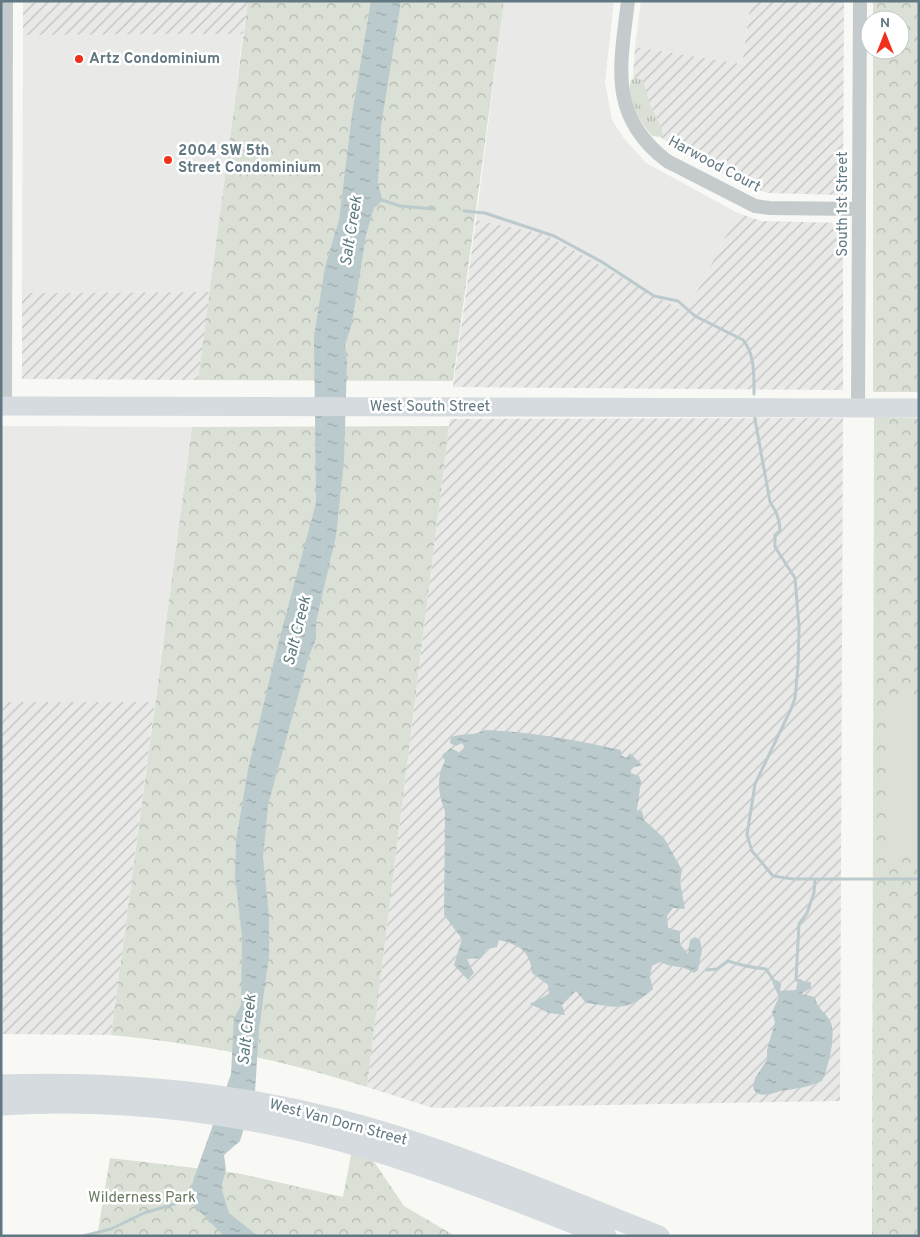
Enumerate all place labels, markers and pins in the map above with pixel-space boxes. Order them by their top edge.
place label: Artz Condominium [89,50,220,69]
marker: Artz Condominium [73,53,85,65]
place label: 2004 SW 5th Street Condominium [178,142,321,178]
marker: 2004 SW 5th Street Condominium [162,154,174,166]

